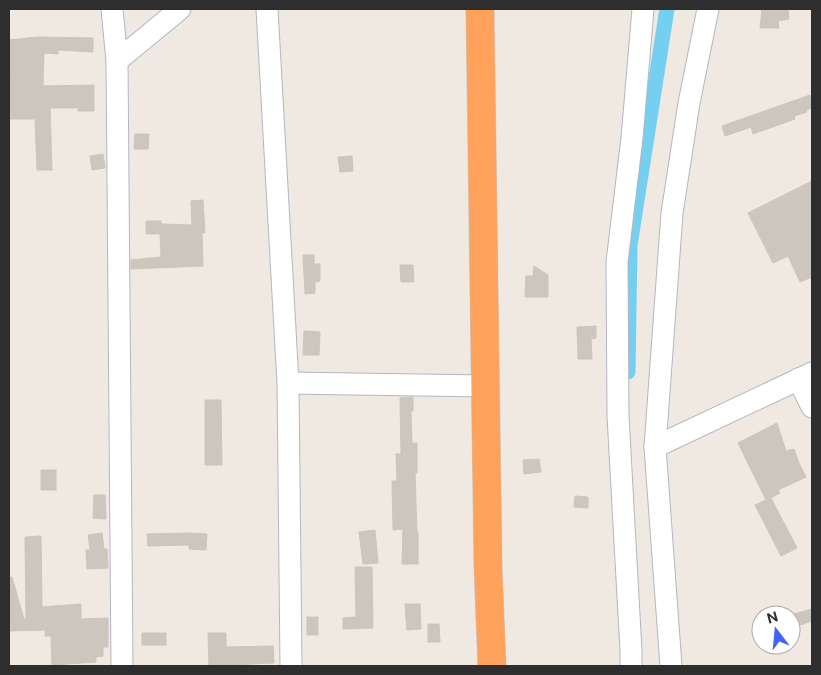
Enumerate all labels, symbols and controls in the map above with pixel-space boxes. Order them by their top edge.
north arrow [751,605,801,655]
text: N [765,608,780,627]

